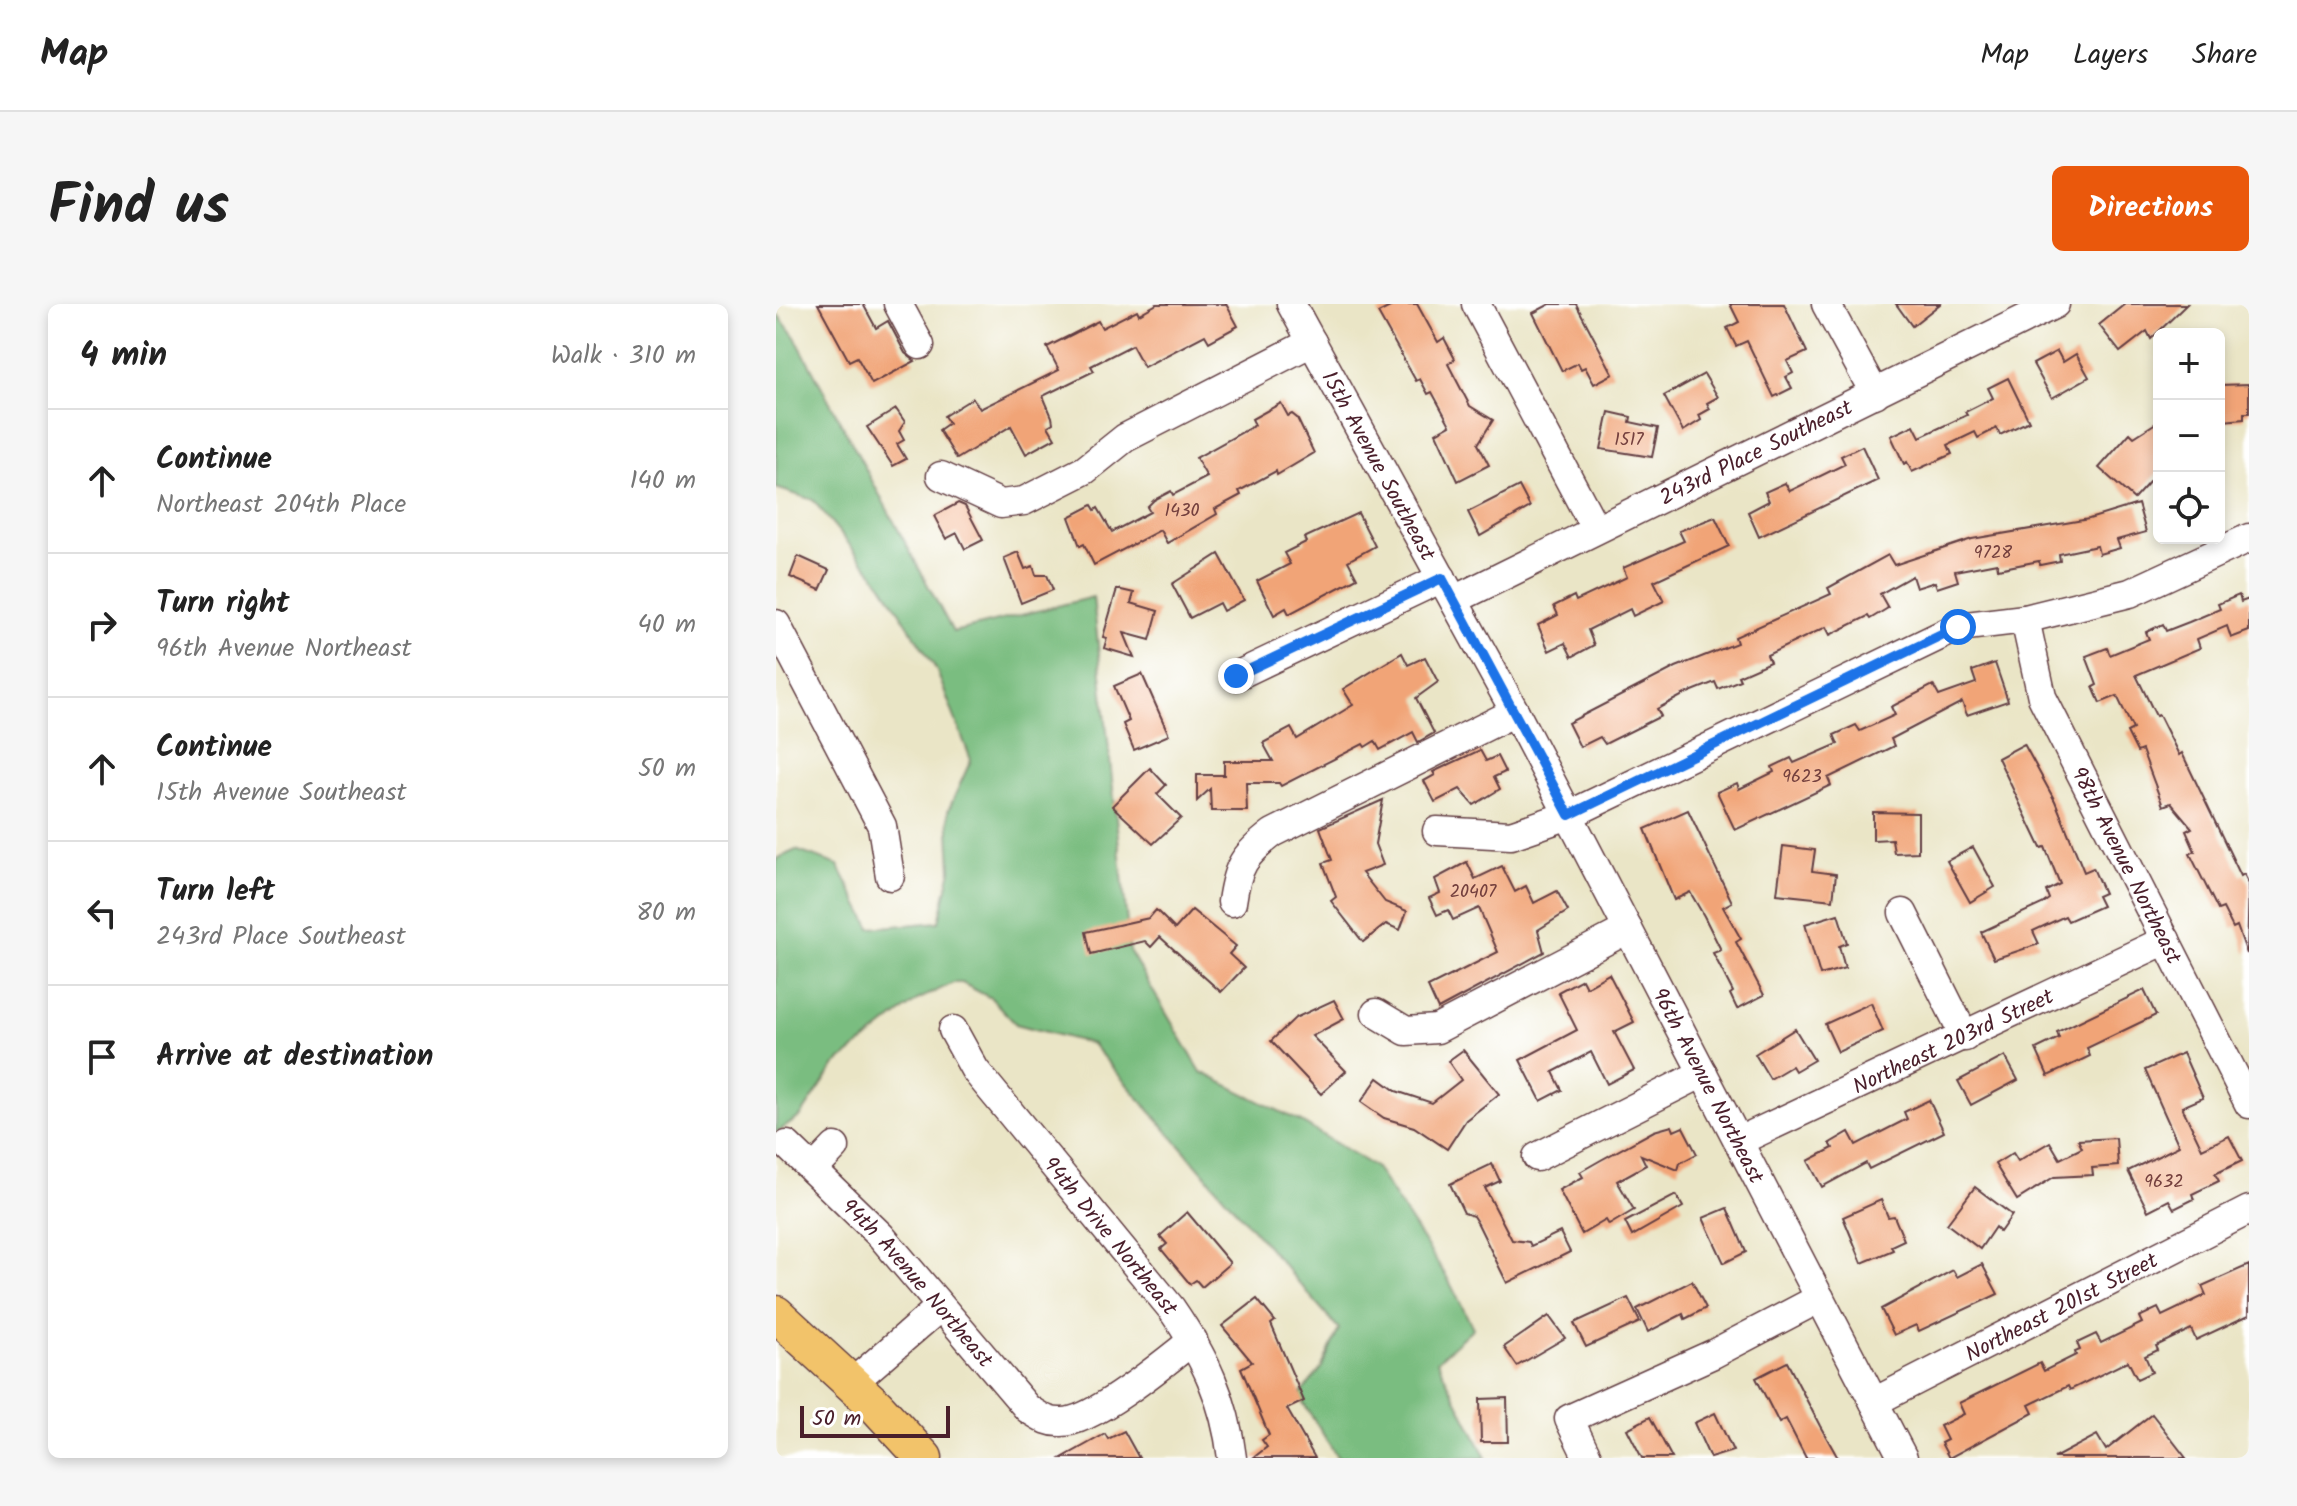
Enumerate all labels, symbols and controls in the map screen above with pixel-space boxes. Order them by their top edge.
text: Map [40,25,109,85]
text: Map [1980,33,2029,78]
text: Layers [2073,33,2148,78]
text: Share [2192,33,2257,78]
text: Find us [48,163,229,253]
button: Directions [2052,166,2249,251]
map controls [2153,328,2225,544]
button: + [2153,328,2225,400]
text: 4 min [80,329,167,383]
text: Walk · 310 m [551,335,696,377]
street label: 15th Avenue Southeast [1311,365,1444,568]
street label: 243rd Place Southeast [1654,391,1860,516]
button: − [2153,400,2225,472]
house number: 1517 [1614,426,1644,455]
text: Continue [156,436,272,484]
icon: ahead [80,459,124,503]
text: 140 m [629,460,696,502]
button: locate [2153,472,2225,544]
text: Northeast 204th Place [156,484,406,526]
house number: 1430 [1165,497,1199,526]
house number: 9728 [1974,539,2012,568]
text: Turn right [156,580,289,628]
icon: right [80,603,124,647]
text: 40 m [638,604,696,646]
route start [1940,609,1976,645]
text: 96th Avenue Northeast [156,628,412,670]
route end [1218,658,1254,694]
text: Continue [156,724,272,772]
icon: ahead [80,747,124,791]
text: 50 m [638,748,696,790]
street label: 98th Avenue Northeast [2060,761,2190,971]
house number: 9623 [1782,763,1822,792]
text: 15th Avenue Southeast [156,772,407,814]
text: Turn left [156,868,275,916]
house number: 20407 [1450,878,1497,907]
icon: left [80,891,124,935]
text: 80 m [636,892,696,934]
text: 243rd Place Southeast [156,916,406,958]
street label: Northeast 203rd Street [1847,980,2060,1105]
street label: 96th Avenue Northeast [1641,982,1773,1191]
text: Arrive at destination [156,1033,433,1081]
icon: arrive [80,1035,124,1079]
street label: 94th Drive Northeast [1033,1150,1186,1324]
house number: 9632 [2144,1168,2184,1197]
street label: 94th Avenue Northeast [832,1191,1001,1377]
street label: Northeast 201st Street [1959,1244,2165,1373]
scale bar [800,1402,950,1438]
text: 50 m [812,1402,861,1437]

